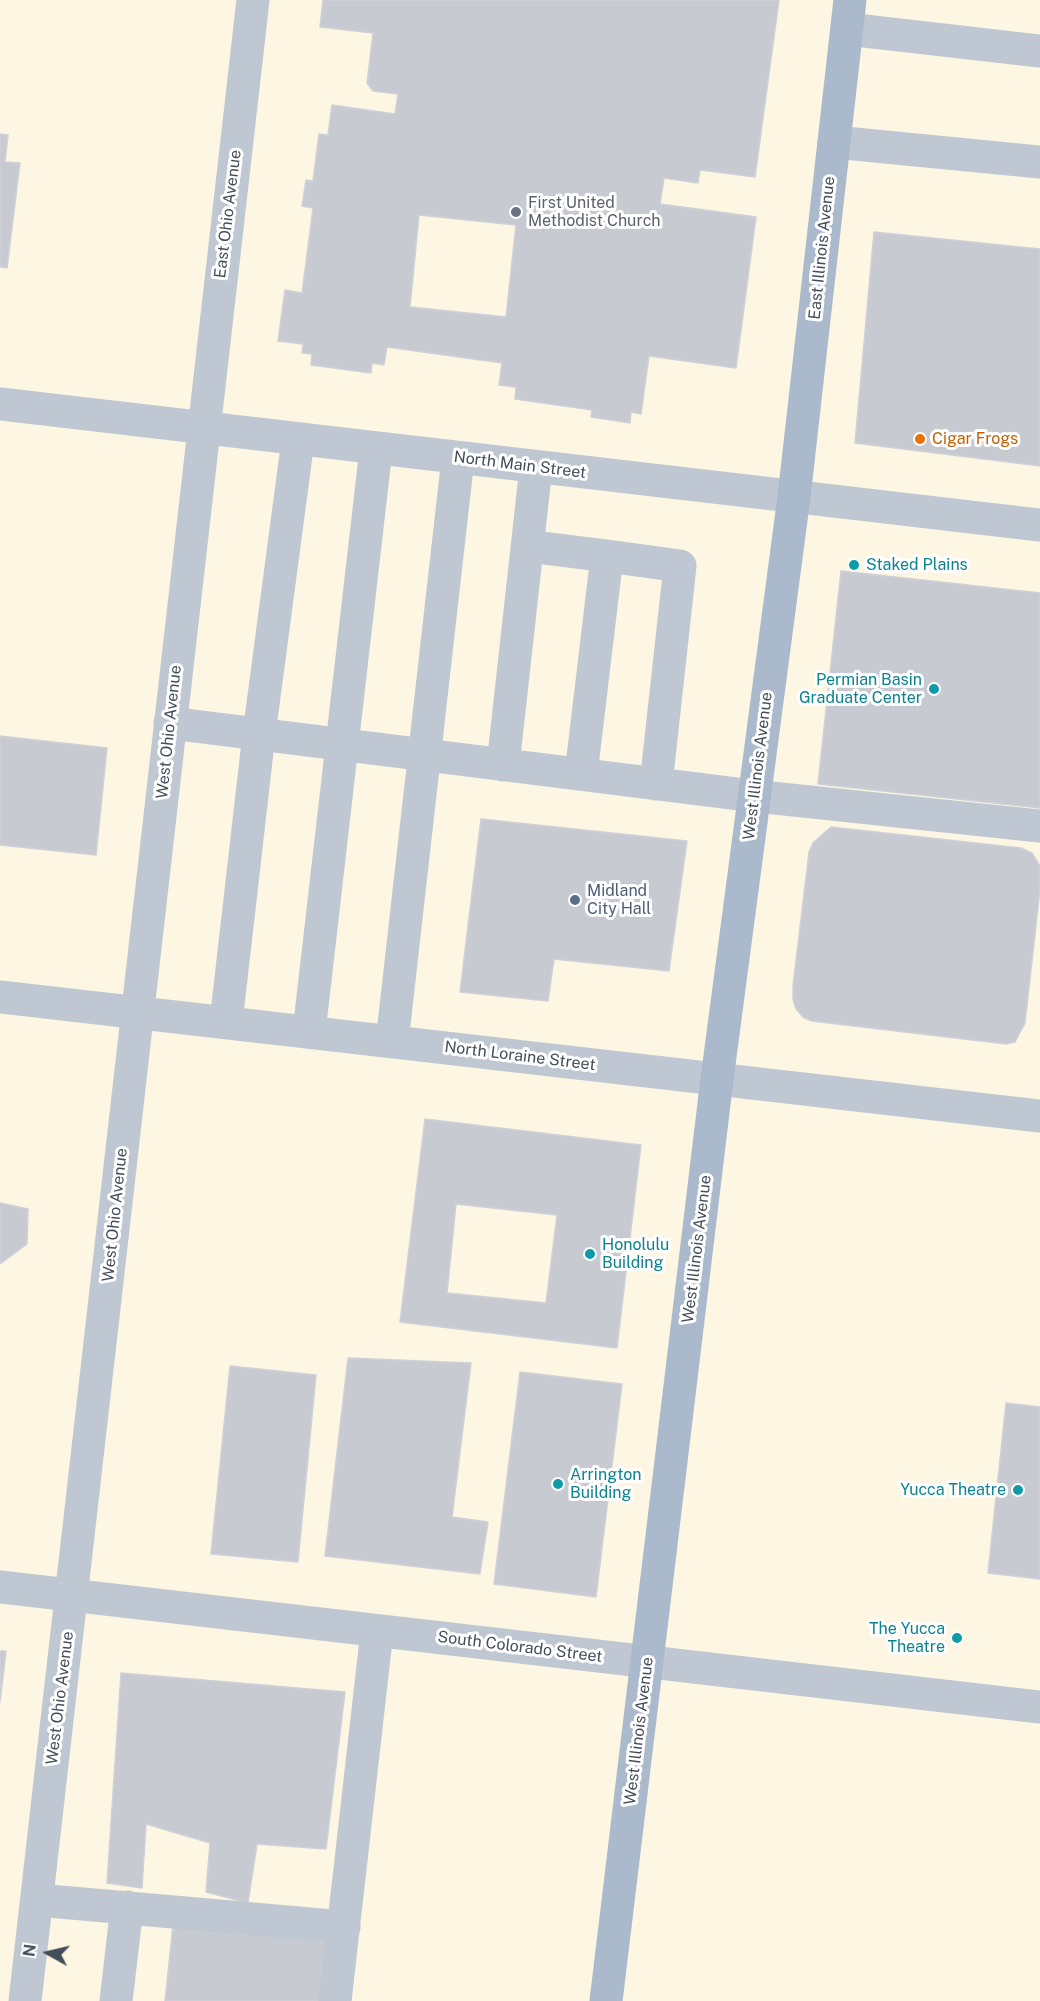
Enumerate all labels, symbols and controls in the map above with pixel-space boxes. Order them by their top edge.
street label: East Ohio Avenue [211,149,245,279]
street label: East Illinois Avenue [805,176,839,320]
place label: First United Methodist Church [528,193,660,231]
marker: First United Methodist Church [509,205,523,219]
place label: Cigar Frogs [932,429,1018,449]
marker: Cigar Frogs [913,432,927,446]
street label: North Main Street [453,447,587,483]
place label: Staked Plains [866,555,968,575]
marker: Staked Plains [847,558,861,572]
street label: West Ohio Avenue [152,664,186,800]
place label: Permian Basin Graduate Center [799,670,922,708]
marker: Permian Basin Graduate Center [927,682,941,696]
street label: West Illinois Avenue [739,691,777,841]
place label: Midland City Hall [587,881,651,919]
marker: Midland City Hall [568,893,582,907]
street label: North Loraine Street [443,1037,597,1075]
street label: West Ohio Avenue [98,1147,132,1283]
street label: West Illinois Avenue [678,1174,716,1324]
place label: Honolulu Building [602,1235,669,1273]
marker: Honolulu Building [583,1247,597,1261]
place label: Arrington Building [570,1465,641,1503]
marker: Arrington Building [551,1477,565,1491]
place label: Yucca Theatre [900,1480,1006,1500]
marker: Yucca Theatre [1011,1483,1025,1497]
place label: The Yucca Theatre [869,1619,945,1657]
street label: South Colorado Street [436,1627,604,1667]
street label: West Ohio Avenue [42,1630,78,1766]
marker: The Yucca Theatre [950,1631,964,1645]
street label: West Illinois Avenue [620,1656,658,1806]
north arrow [18,1923,78,1983]
text: N [19,1943,40,1958]

